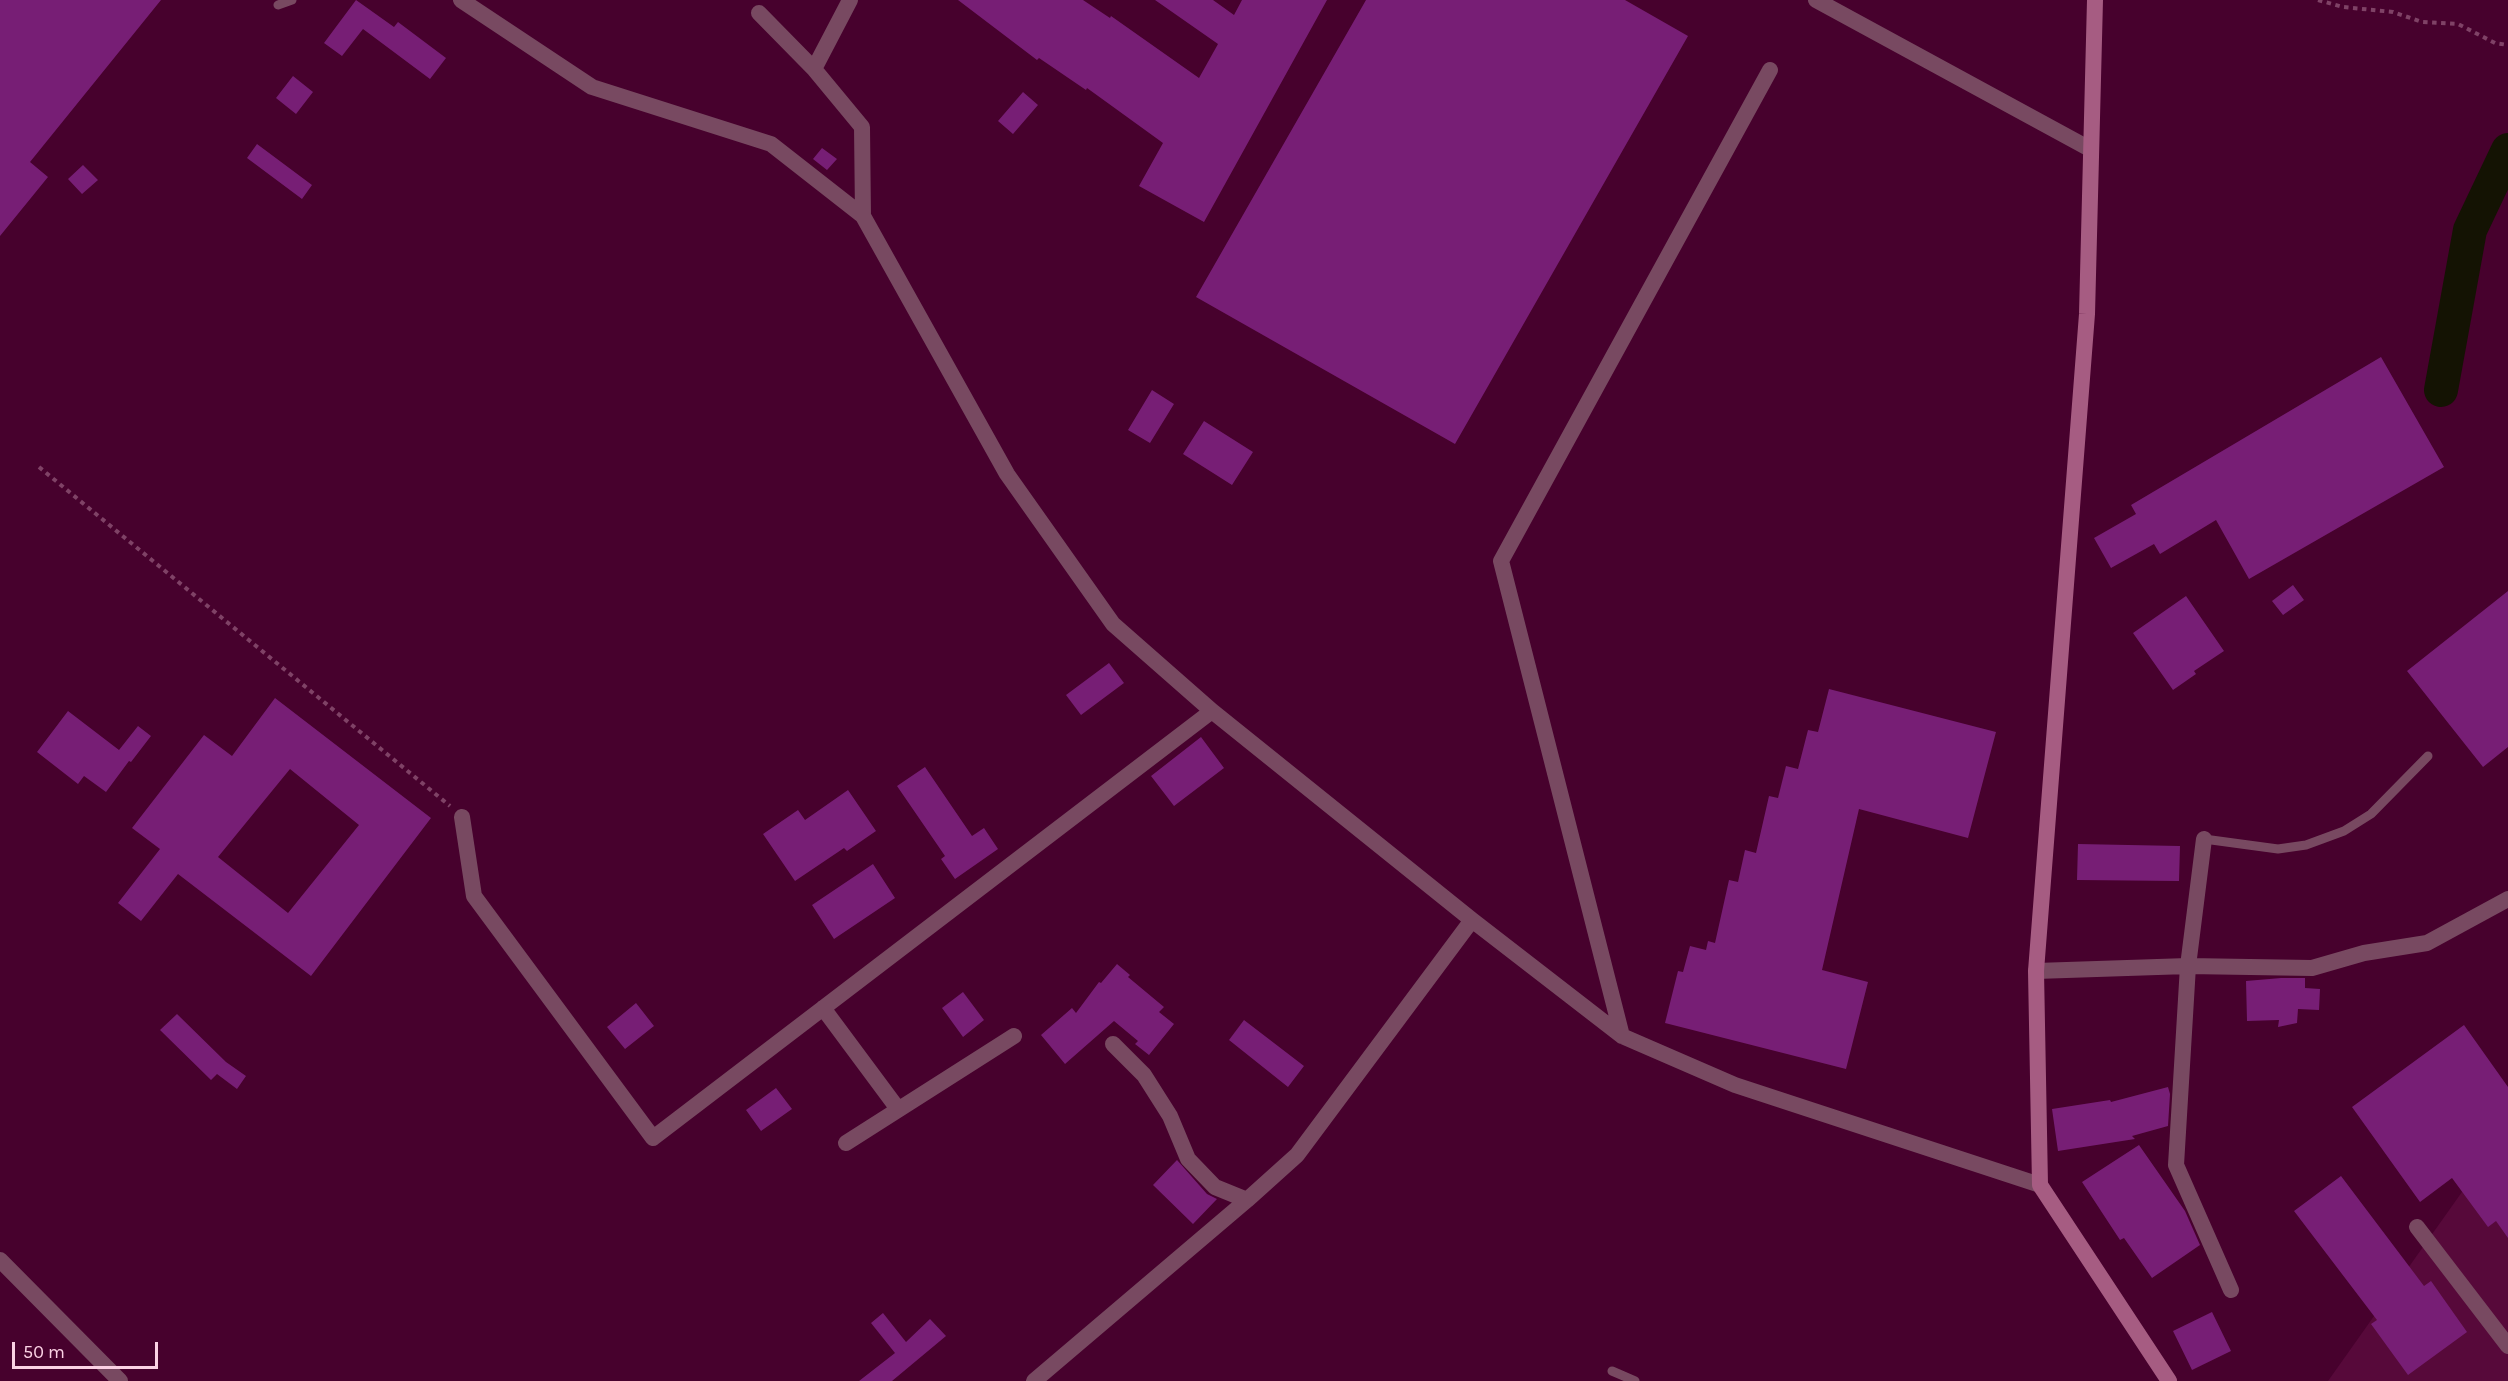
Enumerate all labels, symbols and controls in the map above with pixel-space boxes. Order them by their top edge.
scale bar [15,1330,160,1368]
text: 50 m [23,1341,65,1363]

